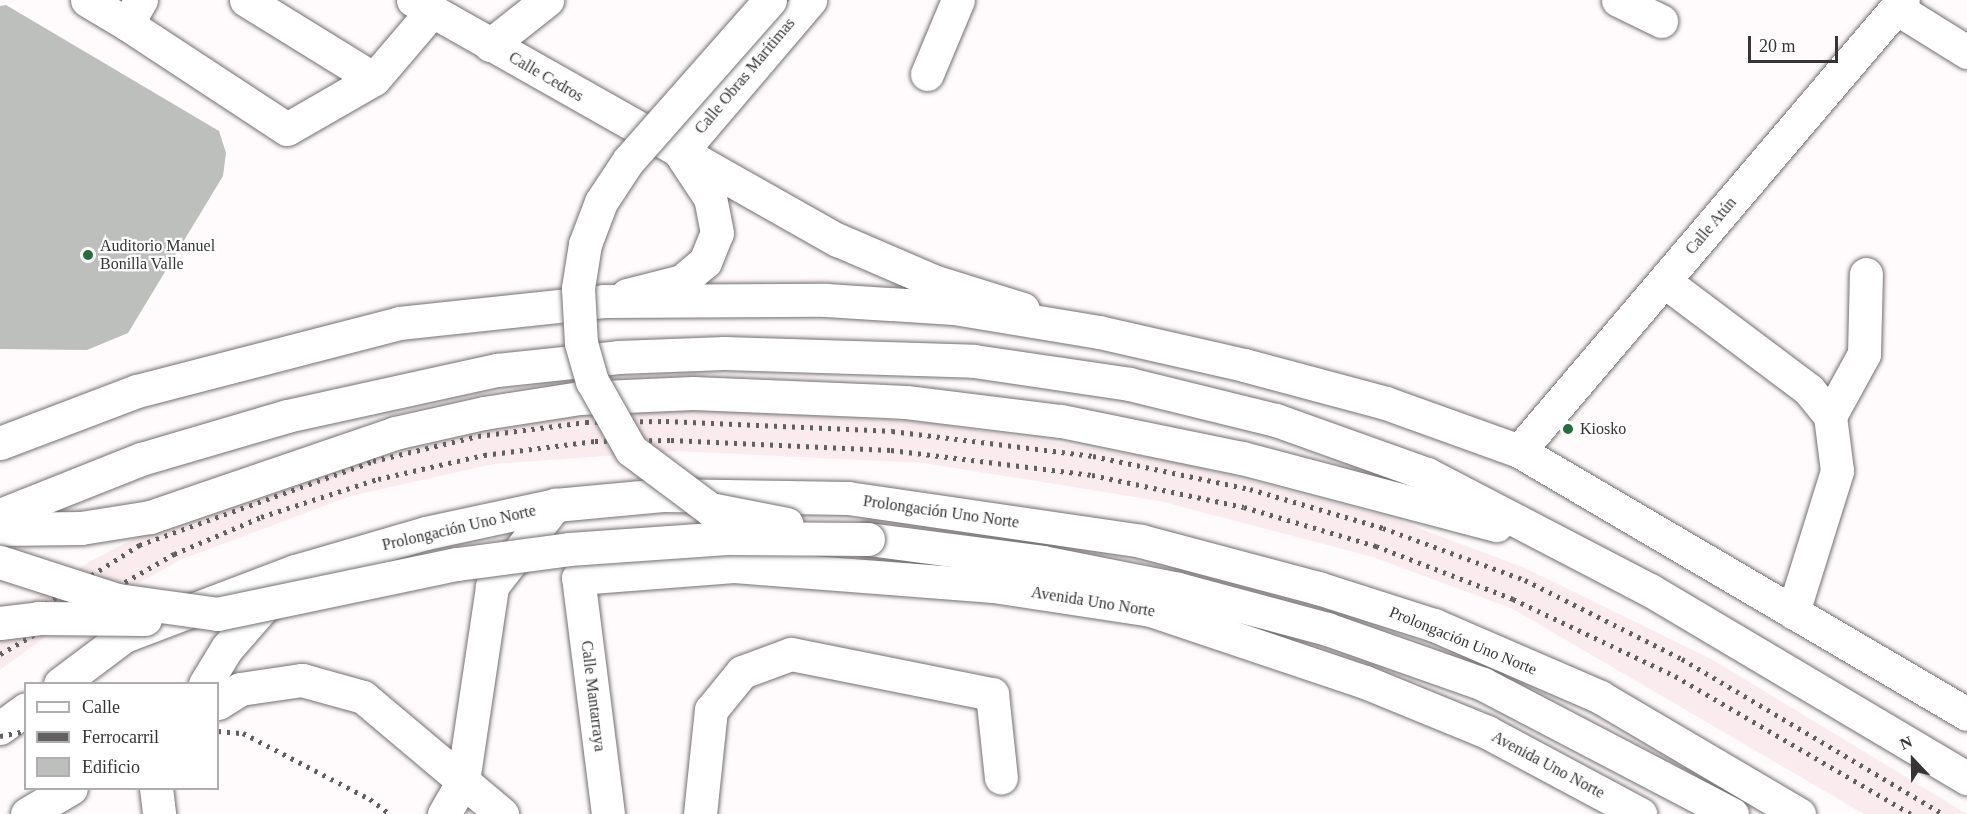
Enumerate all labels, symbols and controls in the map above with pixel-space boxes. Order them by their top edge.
street label: Calle Obras Marítimas [691,14,799,138]
scale bar [1751,24,1841,62]
text: 20 m [1759,36,1796,56]
street label: Calle Cedros [505,48,587,106]
street label: Calle Atún [1681,193,1741,259]
place label: Auditorio Manuel Bonilla Valle [100,236,215,274]
marker: Auditorio Manuel Bonilla Valle [81,248,95,262]
place label: Kiosko [1580,419,1626,439]
marker: Kiosko [1561,422,1575,436]
street label: Prolongación Uno Norte [862,492,1020,532]
street label: Prolongación Uno Norte [380,501,538,555]
street label: Avenida Uno Norte [1030,583,1156,621]
street label: Prolongación Uno Norte [1386,603,1540,679]
street label: Calle Mantarraya [577,639,609,753]
legend [24,682,219,790]
text: Calle [82,697,120,717]
text: Ferrocarril [82,727,159,747]
street label: Avenida Uno Norte [1488,727,1608,803]
north arrow [1883,730,1943,790]
text: N [1898,733,1915,753]
text: Edificio [82,757,140,777]

